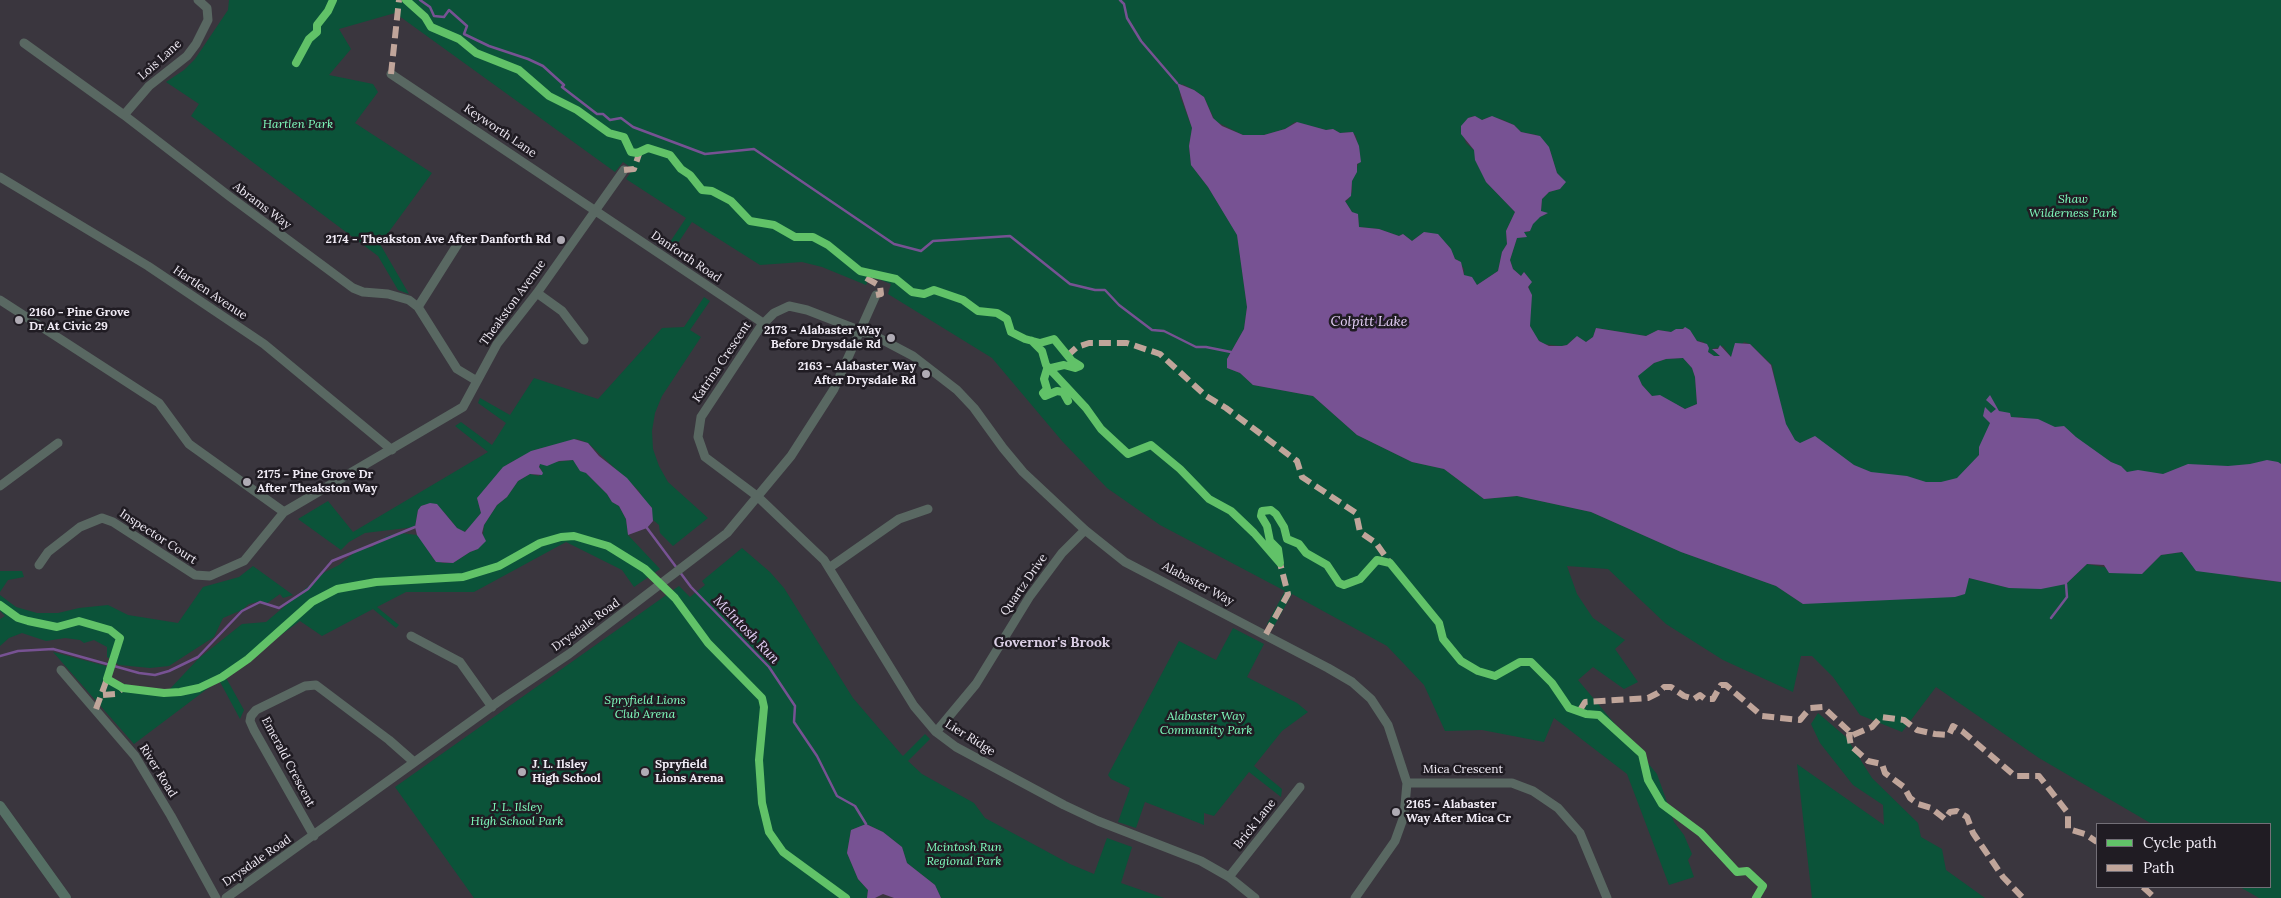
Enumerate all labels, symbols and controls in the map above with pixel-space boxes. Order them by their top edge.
street label: Lois Lane [135,37,185,83]
street label: Keyworth Lane [461,101,539,161]
park label: Hartlen Park [263,118,333,132]
street label: Abrams Way [230,179,294,233]
park label: Shaw Wilderness Park [2029,193,2117,221]
street label: Danforth Road [648,228,724,286]
place label: 2174 - Theakston Ave After Danforth Rd [326,233,551,247]
marker: 2174 - Theakston Ave After Danforth Rd [555,234,567,246]
street label: Theakston Avenue [477,257,549,349]
street label: Hartlen Avenue [170,263,250,323]
place label: 2160 - Pine Grove Dr At Civic 29 [29,306,130,334]
marker: 2160 - Pine Grove Dr At Civic 29 [13,314,25,326]
water label: Colpitt Lake [1331,314,1407,330]
street label: Katrina Crescent [690,319,754,405]
place label: 2173 - Alabaster Way Before Drysdale Rd [764,324,881,352]
marker: 2173 - Alabaster Way Before Drysdale Rd [885,332,897,344]
place label: 2163 - Alabaster Way After Drysdale Rd [798,360,916,388]
marker: 2163 - Alabaster Way After Drysdale Rd [920,368,932,380]
place label: 2175 - Pine Grove Dr After Theakston Way [257,468,377,496]
marker: 2175 - Pine Grove Dr After Theakston Way [241,476,253,488]
street label: Inspector Court [117,507,199,567]
street label: Quartz Drive [997,551,1051,619]
street label: Alabaster Way [1160,559,1236,609]
water label: McIntosh Run [709,593,783,667]
street label: Drysdale Road [549,596,623,654]
district label: Governor's Brook [994,635,1110,651]
park label: Spryfield Lions Club Arena [604,694,686,722]
park label: Alabaster Way Community Park [1160,710,1252,738]
street label: Emerald Crescent [258,715,318,809]
street label: Lier Ridge [942,717,998,759]
street label: River Road [136,742,180,800]
place label: J. L. Ilsley High School [532,758,601,786]
place label: Spryfield Lions Arena [655,758,724,786]
street label: Mica Crescent [1423,763,1503,777]
marker: J. L. Ilsley High School [516,766,528,778]
marker: Spryfield Lions Arena [639,766,651,778]
street label: Brick Lane [1231,796,1279,852]
place label: 2165 - Alabaster Way After Mica Cr [1406,798,1511,826]
park label: J. L. Ilsley High School Park [471,801,563,829]
marker: 2165 - Alabaster Way After Mica Cr [1390,806,1402,818]
legend [2096,823,2271,888]
street label: Drysdale Road [220,832,294,890]
text: Cycle path [2143,833,2217,852]
park label: Mcintosh Run Regional Park [926,841,1002,869]
text: Path [2143,858,2174,877]

